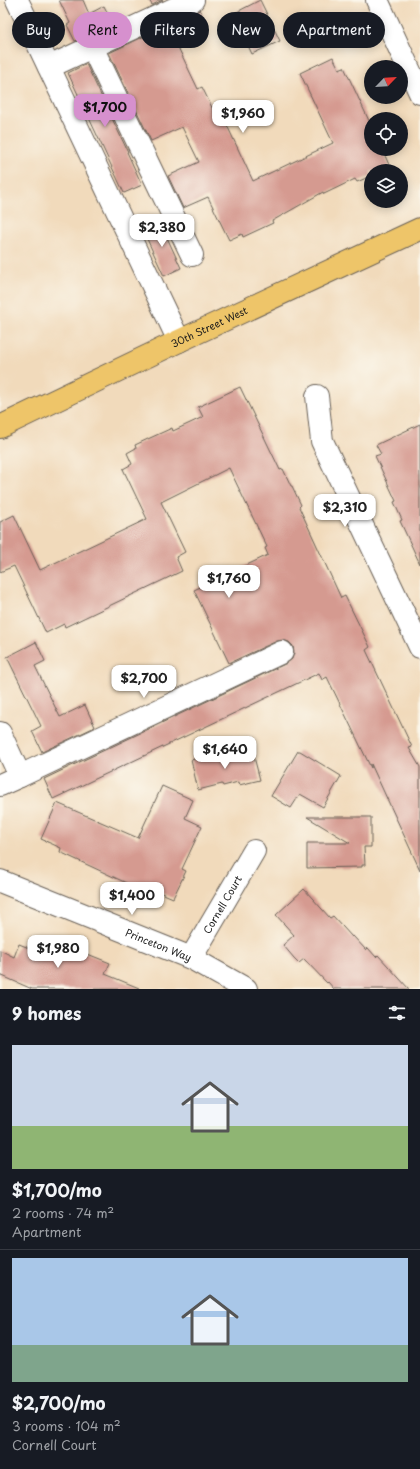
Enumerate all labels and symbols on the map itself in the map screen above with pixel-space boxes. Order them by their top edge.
north arrow [364,60,408,104]
pin: $1,700 [72,94,138,128]
pin: $1,960 [210,100,276,134]
pin: $2,380 [129,214,195,248]
street label: 30th Street West [168,302,250,351]
pin: $2,310 [312,494,378,528]
pin: $1,760 [196,565,262,599]
pin: $2,700 [111,665,177,699]
pin: $1,640 [192,736,258,770]
street label: Cornell Court [199,872,245,936]
pin: $1,400 [99,882,165,916]
street label: Princeton Way [123,924,194,965]
pin: $1,980 [25,935,91,969]

